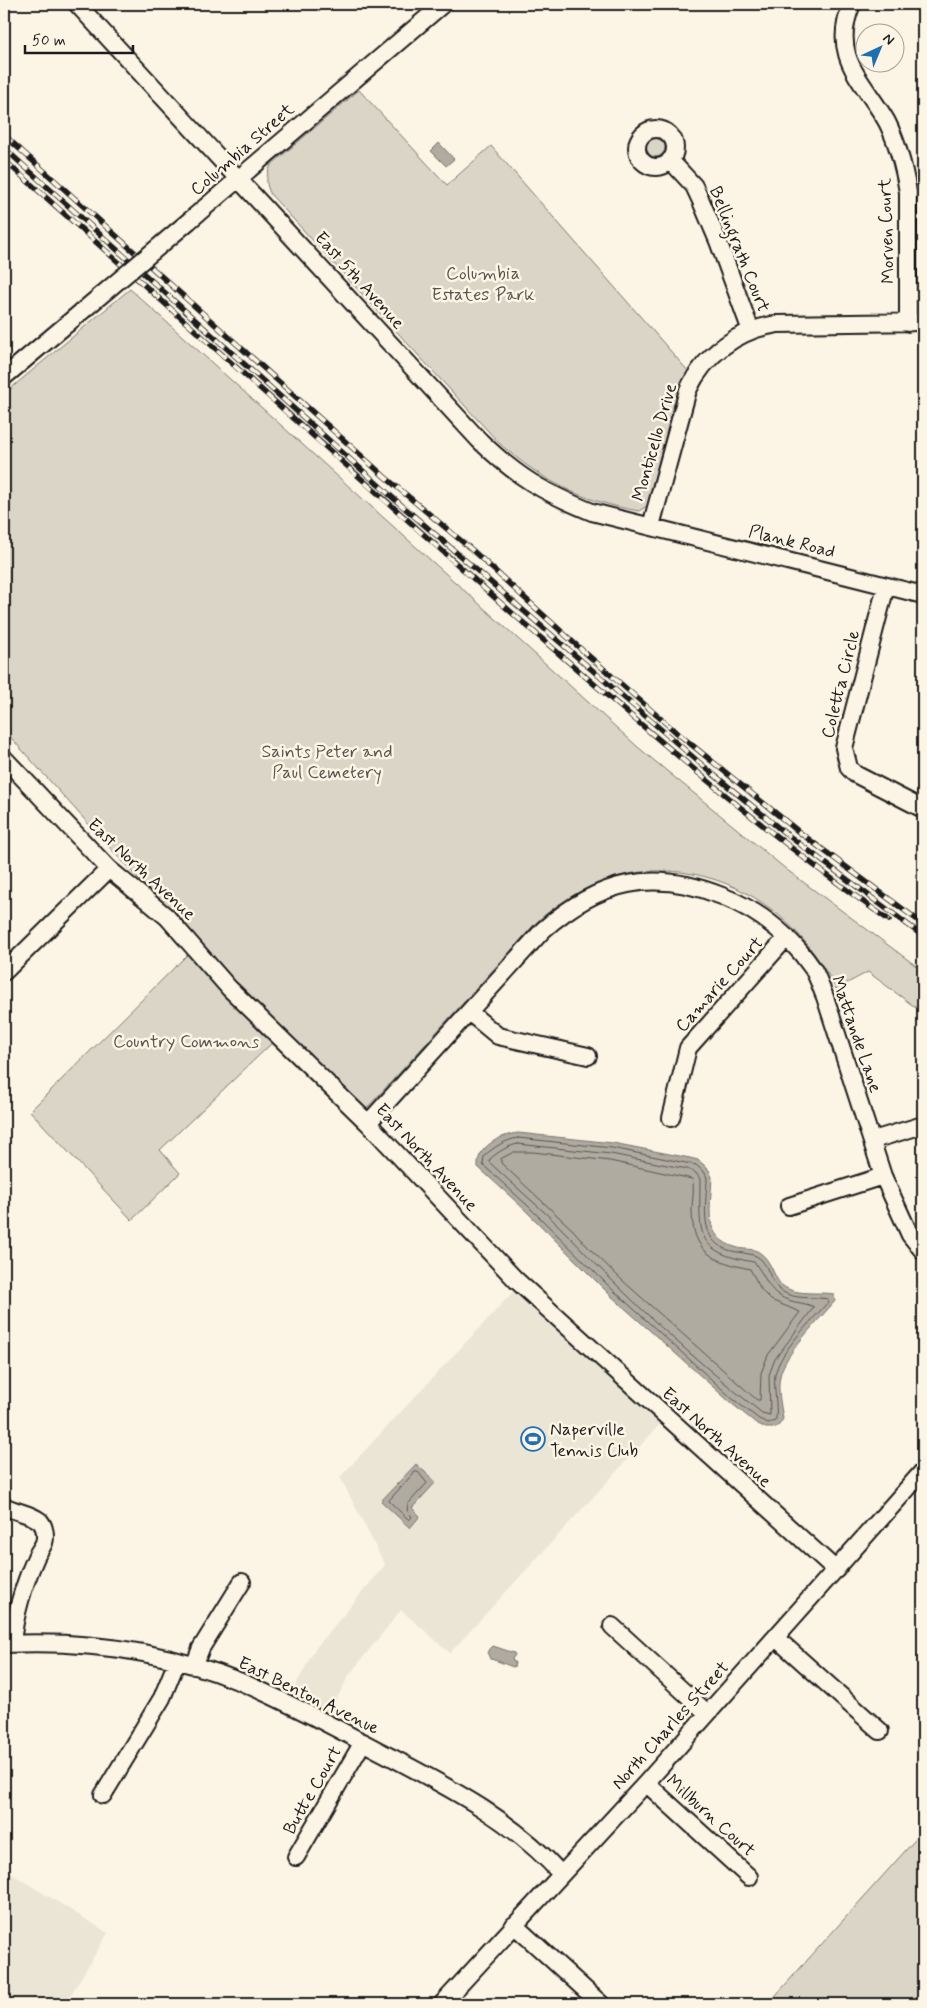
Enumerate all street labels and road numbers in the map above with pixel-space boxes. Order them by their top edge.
street label: Columbia Street [186,98,300,202]
street label: Morven Court [873,177,901,284]
street label: Bellingrath Court [701,183,775,317]
street label: East 5th Avenue [309,227,410,335]
street label: Monticello Drive [627,380,683,504]
street label: Plank Road [746,520,838,564]
street label: Coletta Circle [816,628,866,741]
street label: East North Avenue [82,813,201,926]
street label: Camarie Court [670,932,769,1038]
street label: Mattande Lane [825,973,887,1096]
street label: East North Avenue [370,1098,483,1217]
street label: East North Avenue [656,1382,776,1493]
street label: East Benton Avenue [234,1651,383,1740]
street label: North Charles Street [607,1656,735,1795]
street label: Butte Court [278,1742,348,1839]
street label: Millburn Court [660,1769,760,1862]

